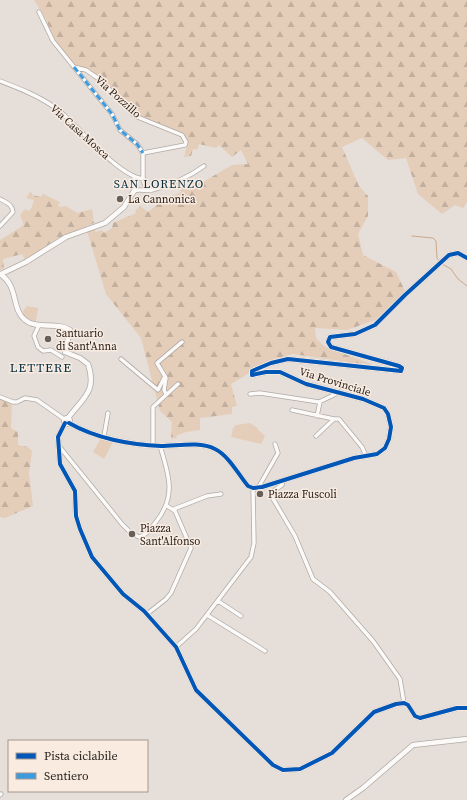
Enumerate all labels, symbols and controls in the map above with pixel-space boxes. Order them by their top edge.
street label: Via Pozzillo [92,72,144,122]
street label: Via Casa Mosca [47,101,113,163]
district label: SAN LORENZO [114,176,204,192]
place label: La Cannonica [128,192,196,207]
marker: La Cannonica [115,194,125,204]
place label: Santuario di Sant'Anna [56,326,117,354]
marker: Santuario di Sant'Anna [43,334,53,344]
district label: LETTERE [10,359,72,376]
street label: Via Provinciale [297,364,373,400]
place label: Piazza Fuscoli [268,487,337,502]
marker: Piazza Fuscoli [255,489,265,499]
place label: Piazza Sant'Alfonso [140,521,200,549]
marker: Piazza Sant'Alfonso [127,529,137,539]
legend [8,740,148,792]
text: Pista ciclabile [44,748,118,764]
text: Sentiero [44,768,89,784]

